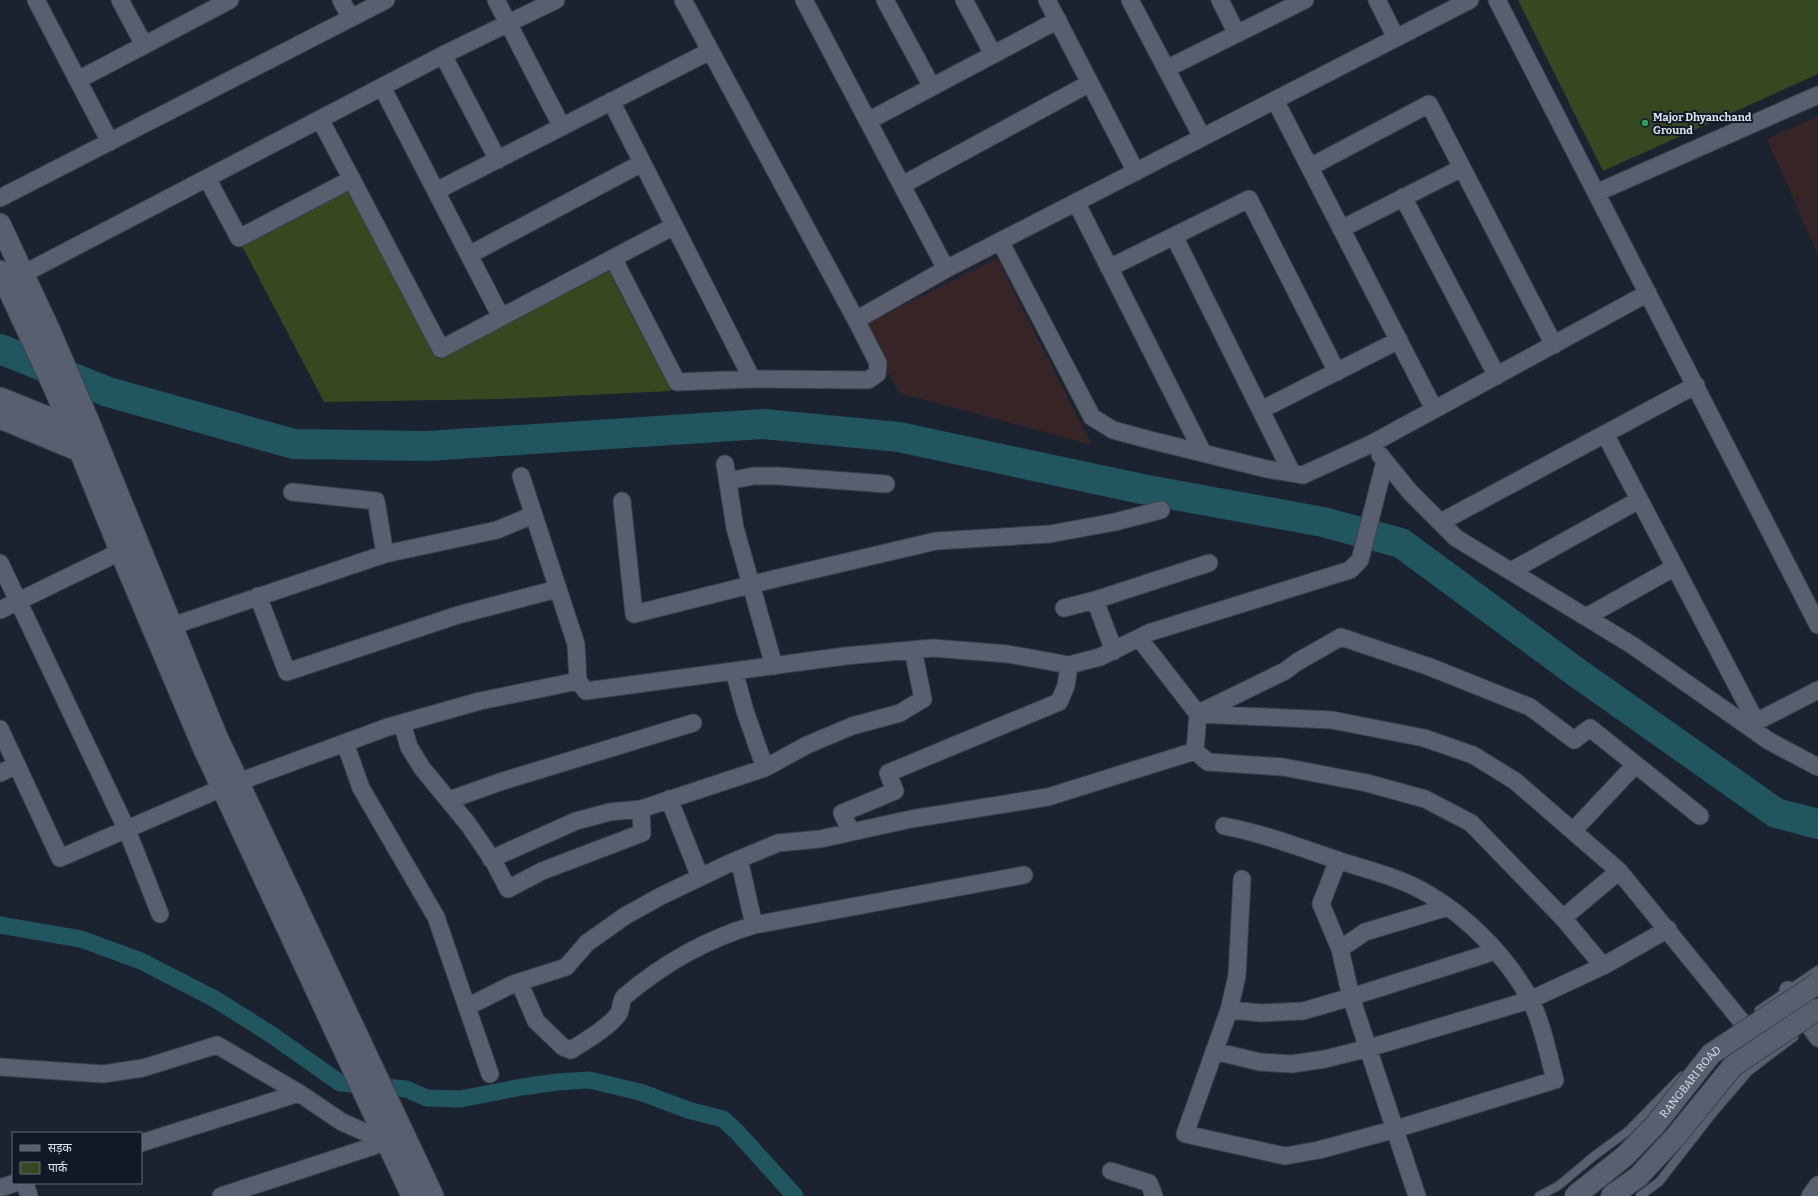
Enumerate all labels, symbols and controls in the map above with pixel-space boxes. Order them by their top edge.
place label: Major Dhyanchand Ground [1653,111,1752,137]
marker: Major Dhyanchand Ground [1640,118,1650,128]
street label: RANGBARI ROAD [1657,1043,1723,1121]
legend [12,1132,142,1184]
text: सड़क [48,1141,73,1155]
text: पार्क [48,1161,68,1175]

